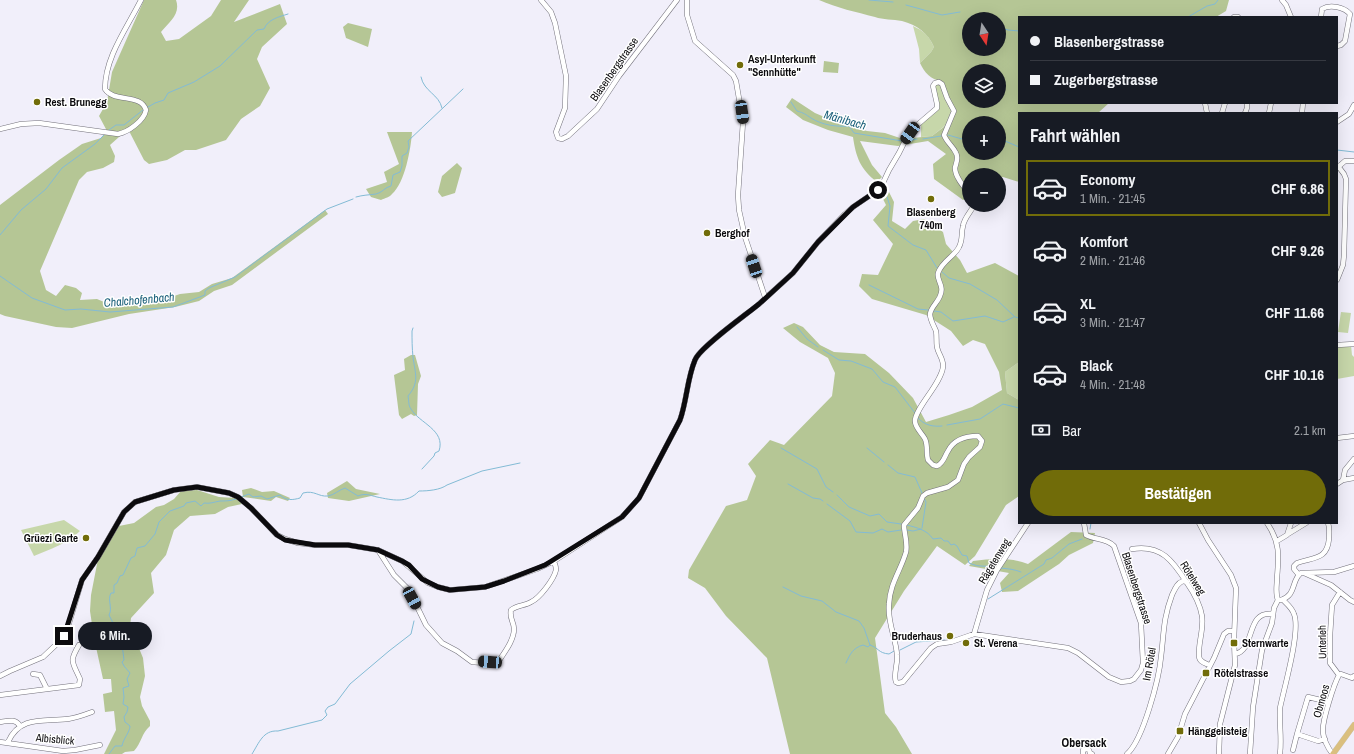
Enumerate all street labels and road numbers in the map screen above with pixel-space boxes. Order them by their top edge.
street label: Blasenbergstrasse [587,34,641,104]
street label: Rägetenweg [975,536,1013,586]
street label: Blasenbergstrasse [1119,550,1155,626]
street label: Rötelweg [1177,558,1209,598]
street label: Unterleh [1315,625,1329,659]
street label: Im Rötel [1139,646,1159,682]
street label: Obmoos [1310,682,1333,719]
street label: Albisblick [34,730,75,748]

